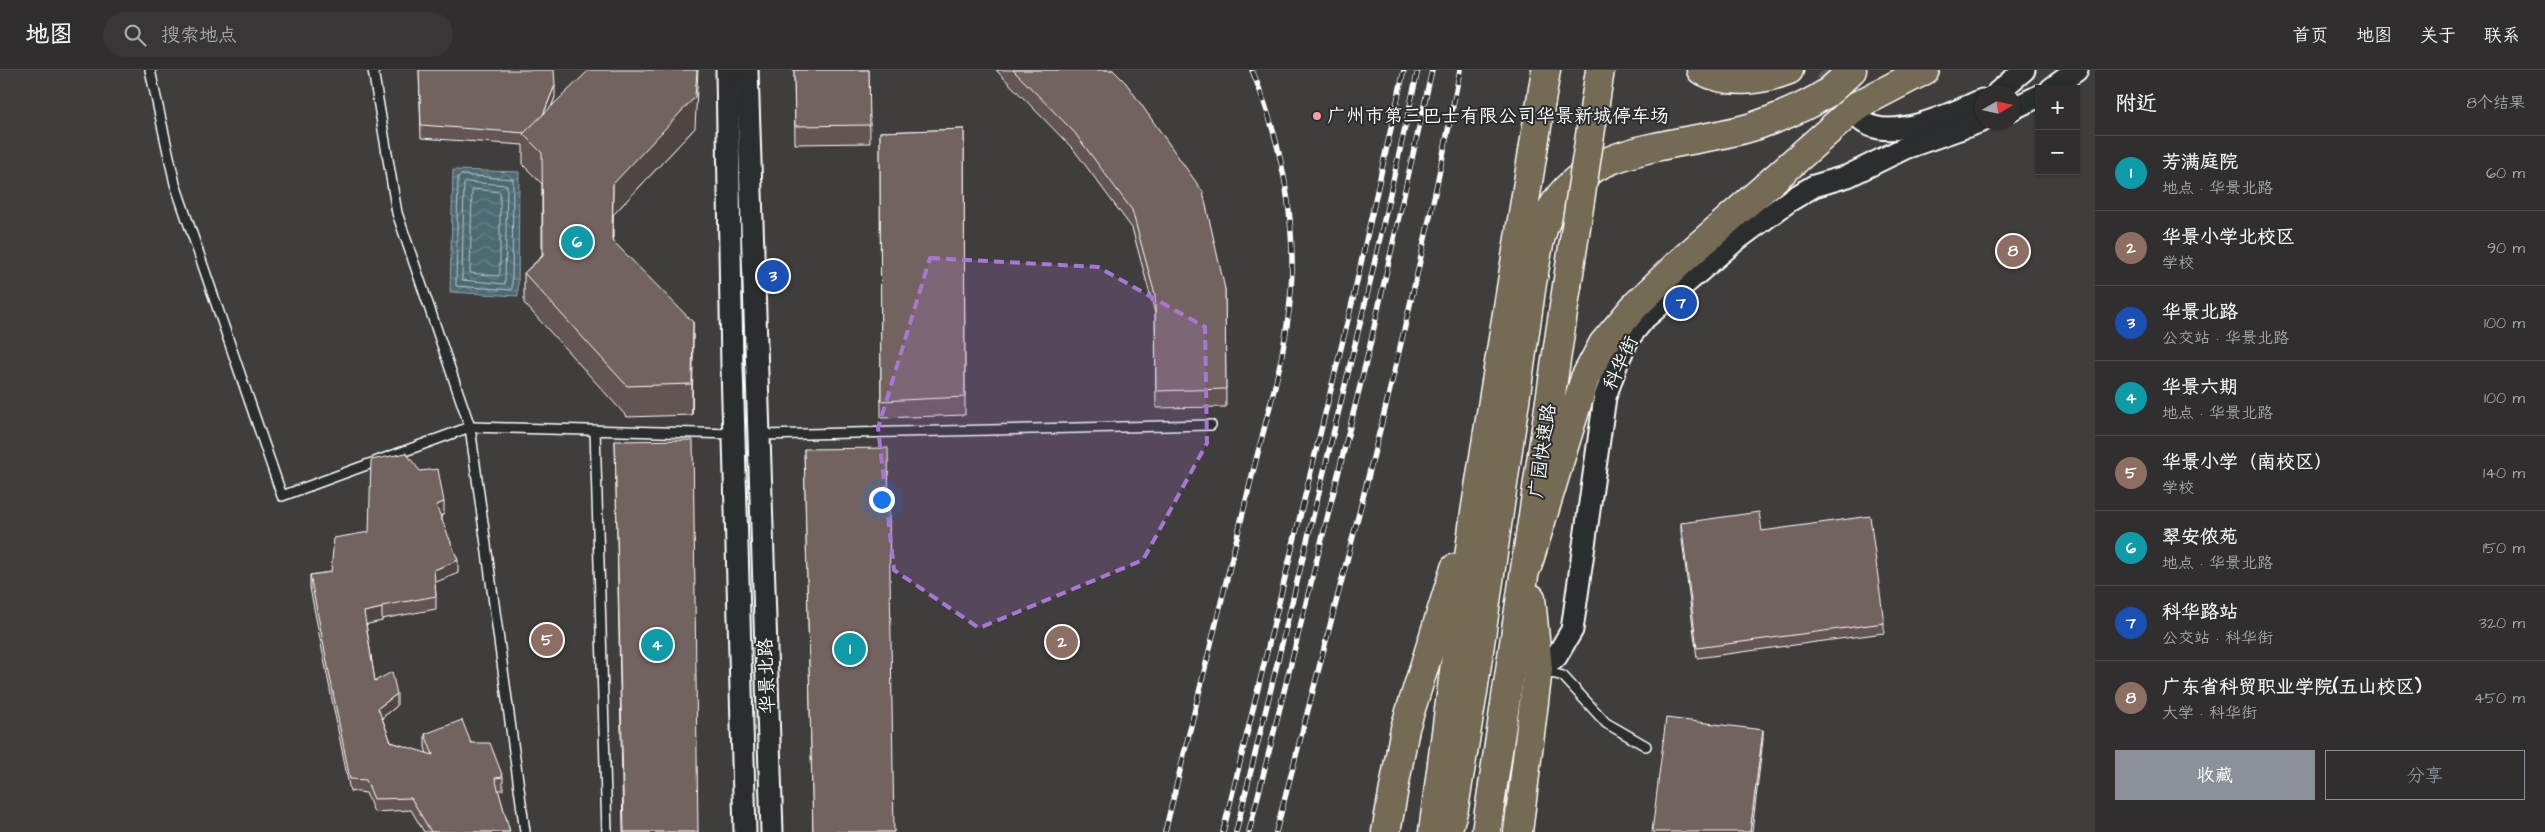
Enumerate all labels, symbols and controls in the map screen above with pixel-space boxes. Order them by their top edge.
search box [103,12,453,57]
text: 地图 [25,18,73,52]
icon: search [121,21,149,49]
text: 搜索地点 [161,22,237,49]
text: 首页 [2292,23,2328,48]
text: 地图 [2356,23,2392,48]
text: 关于 [2420,23,2456,48]
text: 联系 [2484,23,2520,48]
north arrow [1975,85,2020,130]
map controls [2035,85,2080,175]
button: + [2035,85,2080,130]
text: 附近 [2115,89,2157,118]
text: 8个结果 [2467,92,2525,114]
place label: 广州市第三巴士有限公司华景新城停车场 [1327,103,1669,130]
marker: 广州市第三巴士有限公司华景新城停车场 [1311,110,1323,122]
button: − [2035,130,2080,175]
text: 芳满庭院 [2162,149,2238,176]
text: 1 [2130,162,2132,184]
text: 60 m [2486,162,2525,184]
text: 地点 · 华景北路 [2162,177,2273,199]
pin: 6 [561,223,593,261]
text: 华景小学北校区 [2162,224,2295,251]
pin: 8 [1997,232,2029,270]
text: 2 [2126,237,2136,259]
text: 90 m [2487,237,2525,259]
text: 学校 [2162,252,2194,274]
pin: 3 [757,257,789,295]
pin: 7 [1665,284,1697,322]
text: 华景北路 [2162,299,2238,326]
text: 3 [2127,312,2135,334]
text: 100 m [2484,312,2525,334]
text: 公交站 · 华景北路 [2162,327,2289,349]
street label: 科华街 [1597,331,1645,395]
text: 华景六期 [2162,374,2238,401]
text: 4 [2126,387,2136,409]
text: 100 m [2484,387,2525,409]
street label: 广园快速路 [1523,402,1563,500]
text: 地点 · 华景北路 [2162,402,2273,424]
text: 华景小学（南校区） [2162,449,2333,476]
text: 5 [2125,462,2137,484]
text: 140 m [2483,462,2525,484]
text: 学校 [2162,477,2194,499]
your location [869,487,895,513]
text: 翠安侬苑 [2162,524,2238,551]
text: 6 [2126,537,2136,559]
text: 150 m [2483,537,2525,559]
text: 地点 · 华景北路 [2162,552,2273,574]
text: 科华路站 [2162,599,2238,626]
text: 7 [2126,612,2136,634]
text: 320 m [2479,612,2525,634]
pin: 5 [531,621,563,659]
pin: 2 [1046,623,1078,661]
pin: 4 [641,626,673,664]
text: 公交站 · 科华街 [2162,627,2273,649]
pin: 1 [834,630,866,668]
street label: 华景北路 [752,638,782,714]
text: 广东省科贸职业学院(五山校区) [2162,674,2421,701]
text: 8 [2126,687,2136,709]
text: 450 m [2474,687,2525,709]
text: 大学 · 科华街 [2162,702,2257,724]
button: 收藏 [2115,750,2315,800]
button: 分享 [2325,750,2525,800]

